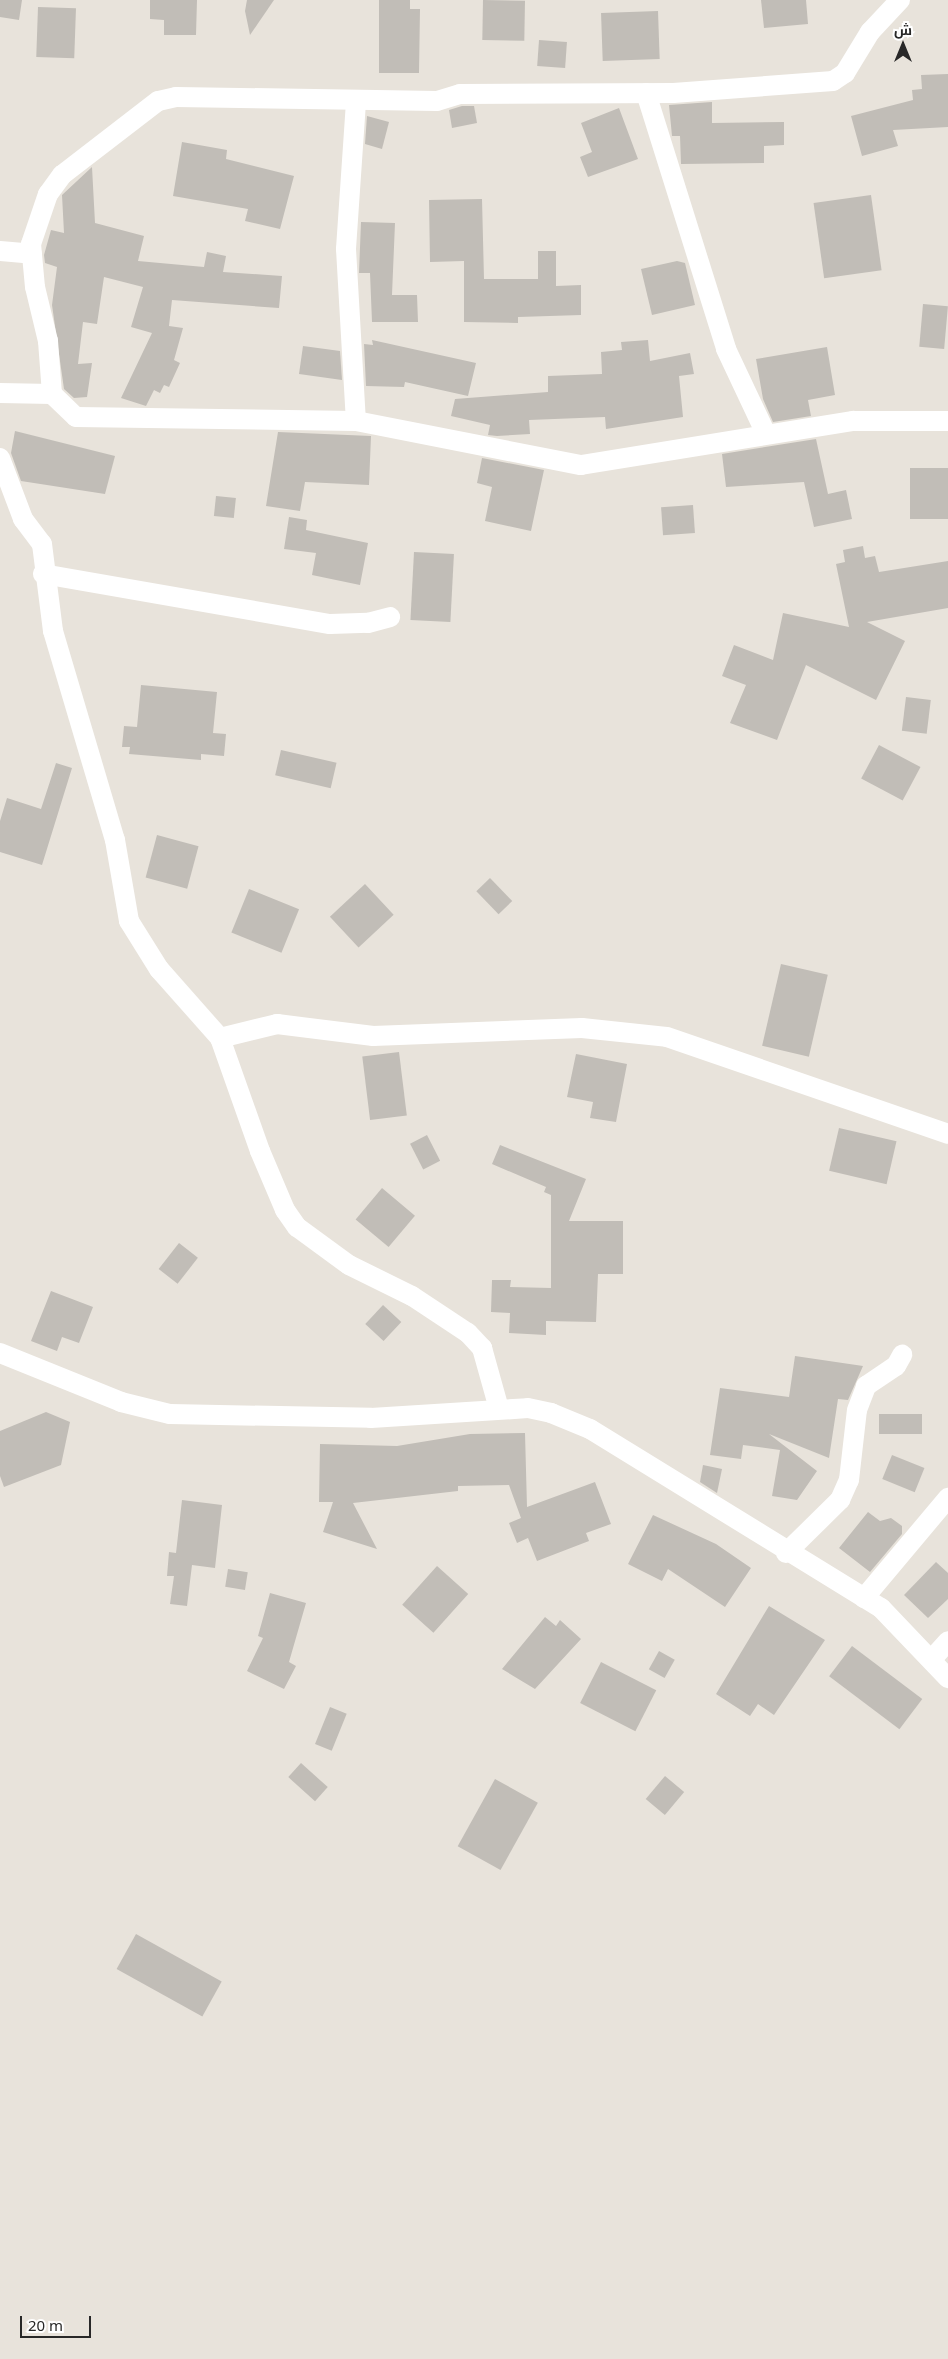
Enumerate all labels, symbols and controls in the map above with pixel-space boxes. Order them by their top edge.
north arrow [878,20,928,70]
text: ش [894,20,912,39]
scale bar [22,2306,94,2338]
text: 20 m [28,2315,63,2335]

